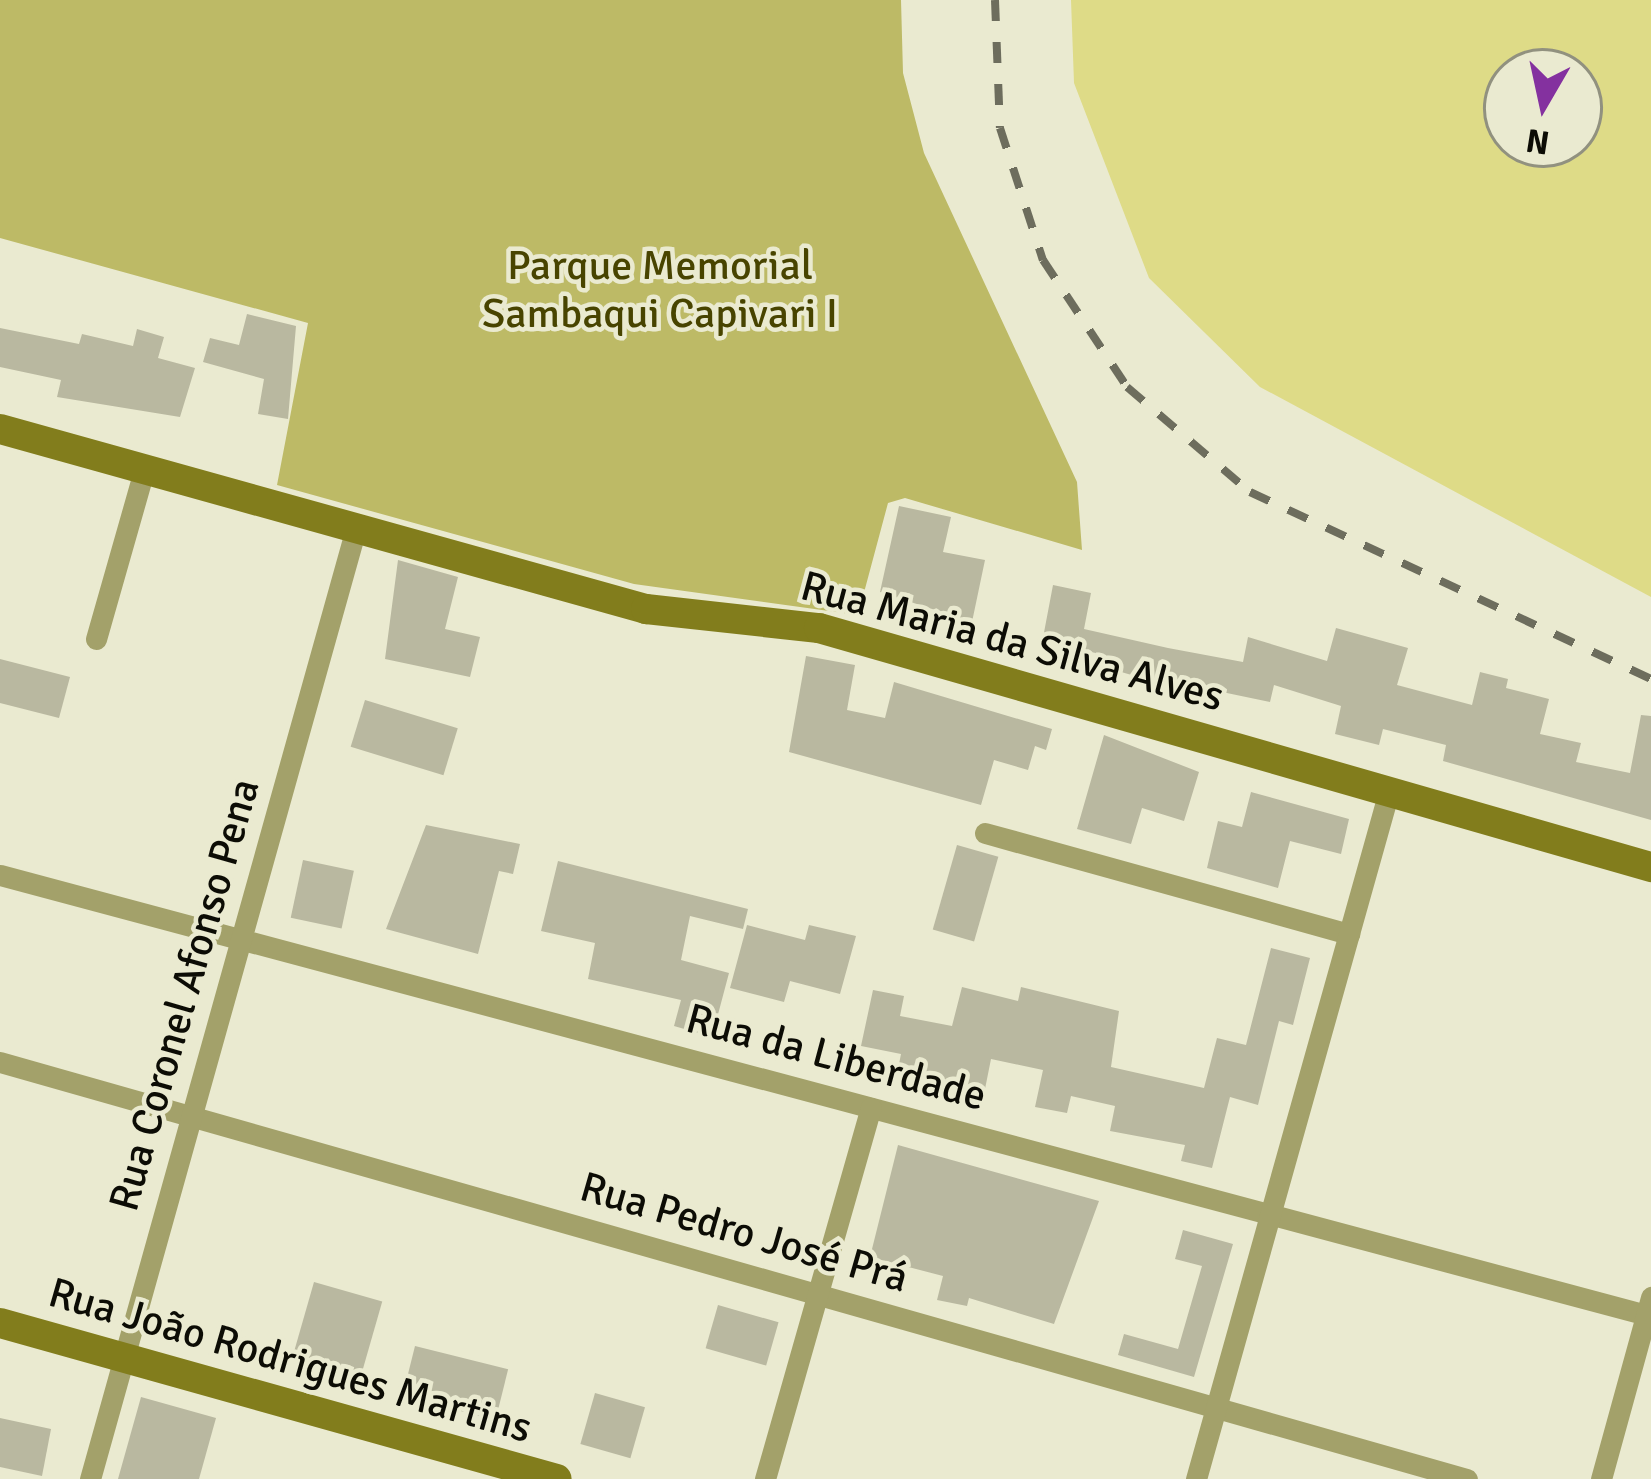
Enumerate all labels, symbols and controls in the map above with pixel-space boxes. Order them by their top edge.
north arrow [1483,48,1603,168]
text: N [1523,119,1552,163]
park label: Parque Memorial Sambaqui Capivari I [482,241,838,340]
street label: Rua Maria da Silva Alves [795,561,1229,723]
street label: Rua Coronel Afonso Pena [99,773,271,1217]
street label: Rua da Liberdade [681,994,991,1122]
street label: Rua Pedro José Prá [574,1162,914,1304]
street label: Rua João Rodrigues Martins [43,1268,537,1454]

